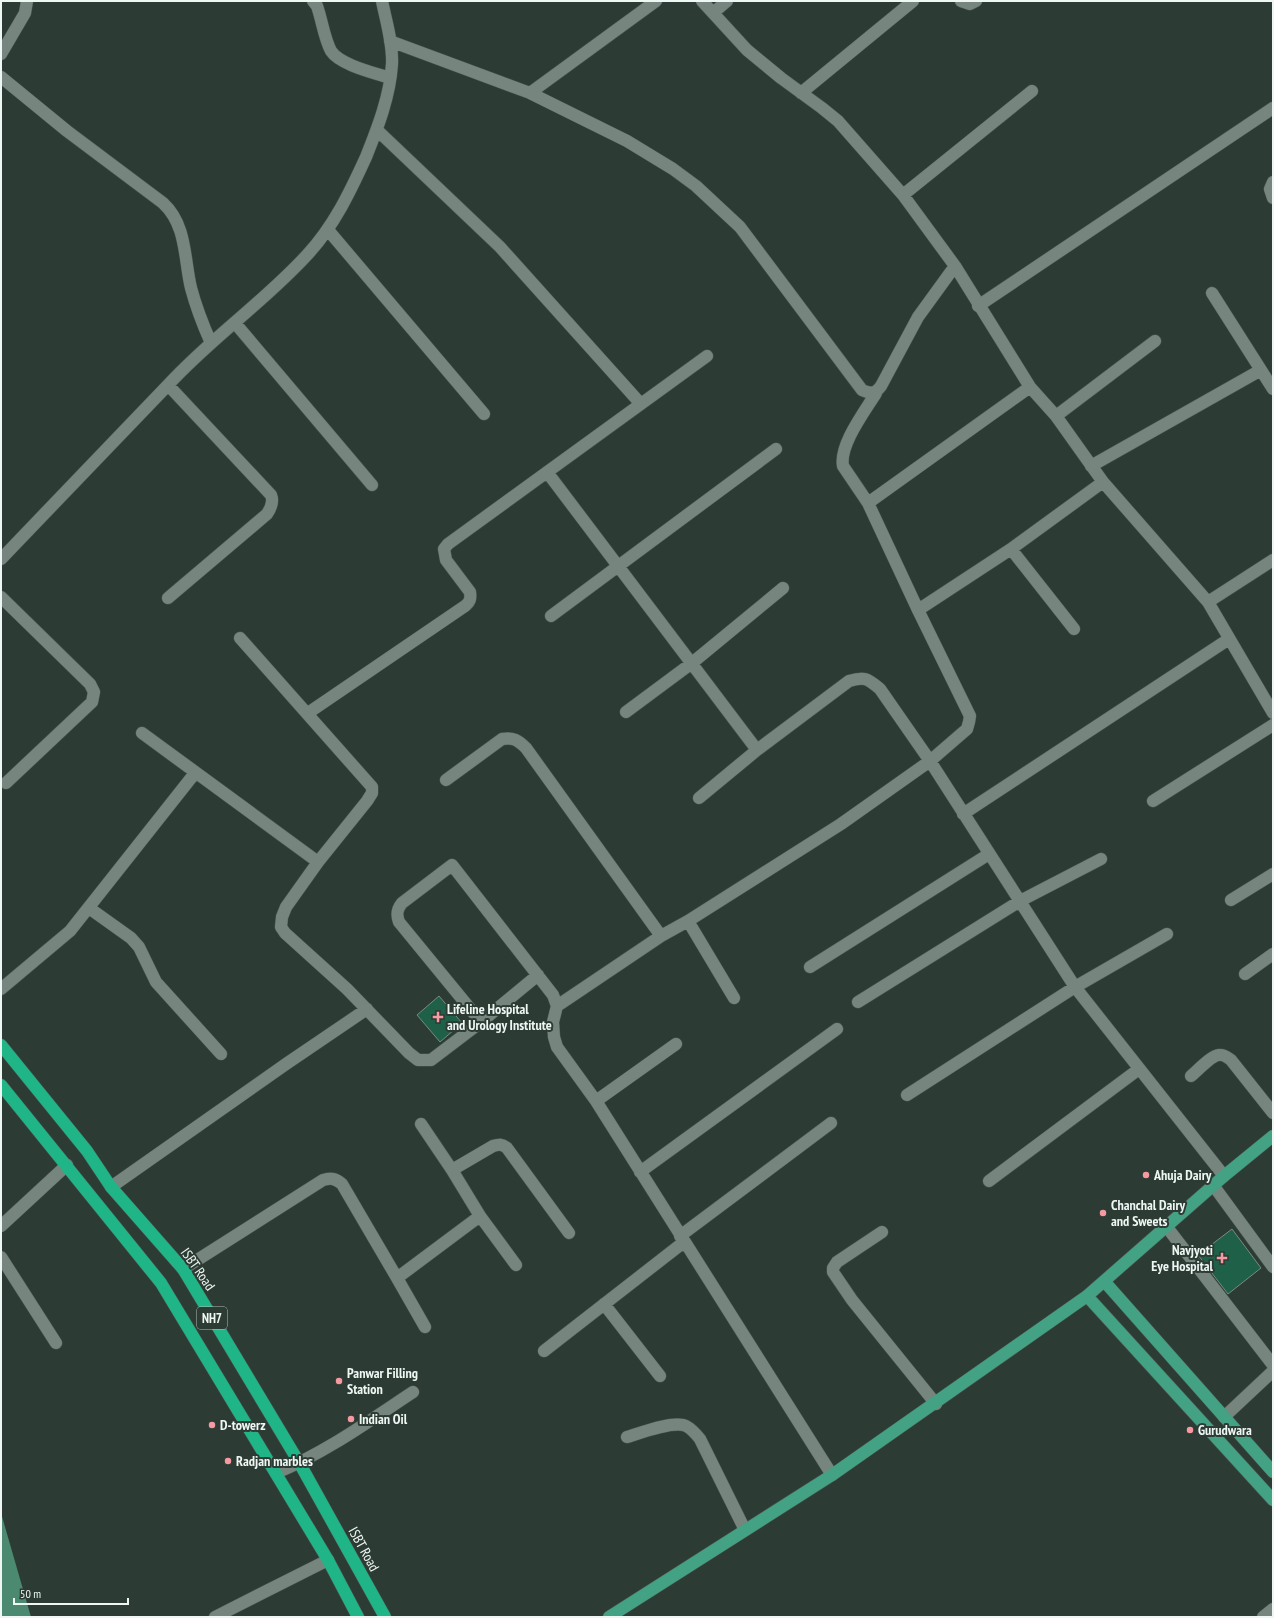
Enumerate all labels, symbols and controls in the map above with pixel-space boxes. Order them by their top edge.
place label: Lifeline Hospital and Urology Institute [447,1000,552,1034]
marker: Lifeline Hospital and Urology Institute [432,1011,444,1023]
place label: Ahuja Dairy [1153,1166,1212,1184]
marker: Ahuja Dairy [1141,1170,1151,1180]
place label: Chanchal Dairy and Sweets [1111,1196,1186,1230]
marker: Chanchal Dairy and Sweets [1098,1208,1108,1218]
place label: Navjyoti Eye Hospital [1151,1241,1214,1275]
street label: ISBT Road [177,1244,219,1294]
marker: Navjyoti Eye Hospital [1216,1252,1228,1264]
road number: NH7 [197,1307,227,1329]
place label: Panwar Filling Station [347,1364,418,1398]
marker: Panwar Filling Station [334,1376,344,1386]
place label: Indian Oil [359,1410,408,1428]
marker: Indian Oil [346,1414,356,1424]
place label: D-towerz [220,1416,266,1434]
marker: D-towerz [207,1420,217,1430]
place label: Gurudwara [1198,1421,1252,1439]
marker: Gurudwara [1185,1425,1195,1435]
place label: Radjan marbles [236,1452,313,1470]
marker: Radjan marbles [223,1456,233,1466]
street label: ISBT Road [344,1524,384,1574]
scale bar [14,1580,128,1606]
text: 50 m [20,1586,41,1601]

